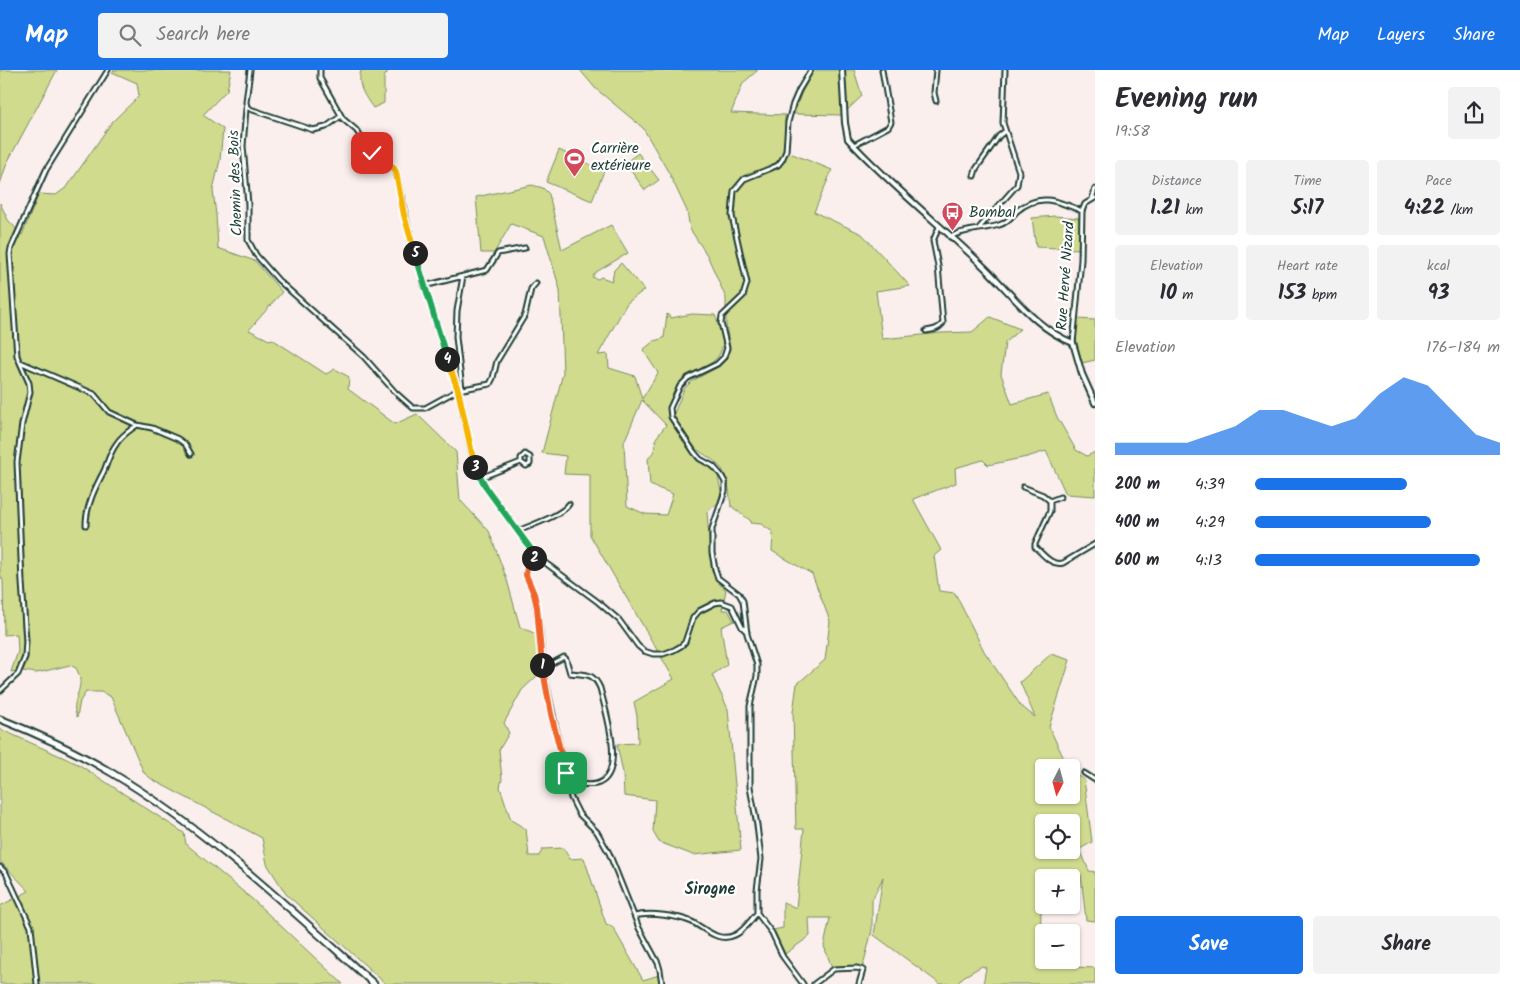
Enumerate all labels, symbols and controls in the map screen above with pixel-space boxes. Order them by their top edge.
search box [98,13,448,58]
text: Map [25,16,68,55]
text: Search here [156,20,250,50]
icon: search [116,21,144,49]
text: Map [1318,21,1349,50]
text: Layers [1377,21,1425,50]
text: Share [1453,21,1495,50]
text: Evening run [1115,77,1258,122]
button: share [1448,87,1500,139]
text: 19:58 [1115,119,1150,144]
street label: Chemin des Bois [222,129,250,237]
pin [351,132,393,174]
place label: Carrière extérieure [591,137,651,178]
icon: check [358,139,386,167]
sports icon: Carrière extérieure [563,146,587,177]
text: Distance [1151,170,1202,192]
text: Time [1293,170,1322,192]
text: Pace [1425,170,1452,192]
text: 1.21 [1150,192,1180,225]
text: 5:17 [1291,192,1324,225]
text: 4:22 [1404,192,1445,225]
text: km [1180,199,1203,221]
text: /km [1445,199,1473,221]
bus stop icon: Bombal [941,201,965,232]
place label: Bombal [969,201,1016,225]
street label: Rue Hervé Nizard [1050,220,1082,331]
pin: 5 [402,240,428,266]
text: 5 [412,242,419,264]
text: Elevation [1150,255,1203,277]
text: Heart rate [1277,255,1338,277]
text: kcal [1427,255,1450,277]
text: 10 [1160,277,1177,310]
text: 153 [1278,277,1306,310]
text: 93 [1427,277,1450,310]
text: m [1177,284,1193,306]
text: bpm [1306,284,1337,306]
text: Elevation [1115,335,1176,360]
text: 176–184 m [1426,335,1500,360]
pin: 4 [434,346,460,372]
text: 4 [444,348,451,370]
pin: 3 [462,454,488,480]
text: 3 [472,456,479,478]
text: 200 m [1115,472,1160,497]
text: 4:39 [1195,472,1225,497]
text: 400 m [1115,510,1159,535]
text: 4:29 [1195,510,1225,535]
pin: 2 [522,546,546,570]
text: 2 [530,547,539,569]
text: 600 m [1115,548,1159,573]
text: 4:13 [1195,548,1222,573]
pin: 1 [530,652,554,678]
text: 1 [540,654,545,676]
pin [545,752,587,794]
icon: arrive [552,759,580,787]
north arrow [1035,759,1080,804]
map controls [1035,759,1080,969]
button: locate [1035,814,1080,859]
button: + [1035,869,1080,914]
district label: Sirogne [685,877,735,902]
button: Save [1115,916,1303,974]
button: Share [1313,916,1500,974]
button: − [1035,924,1080,969]

